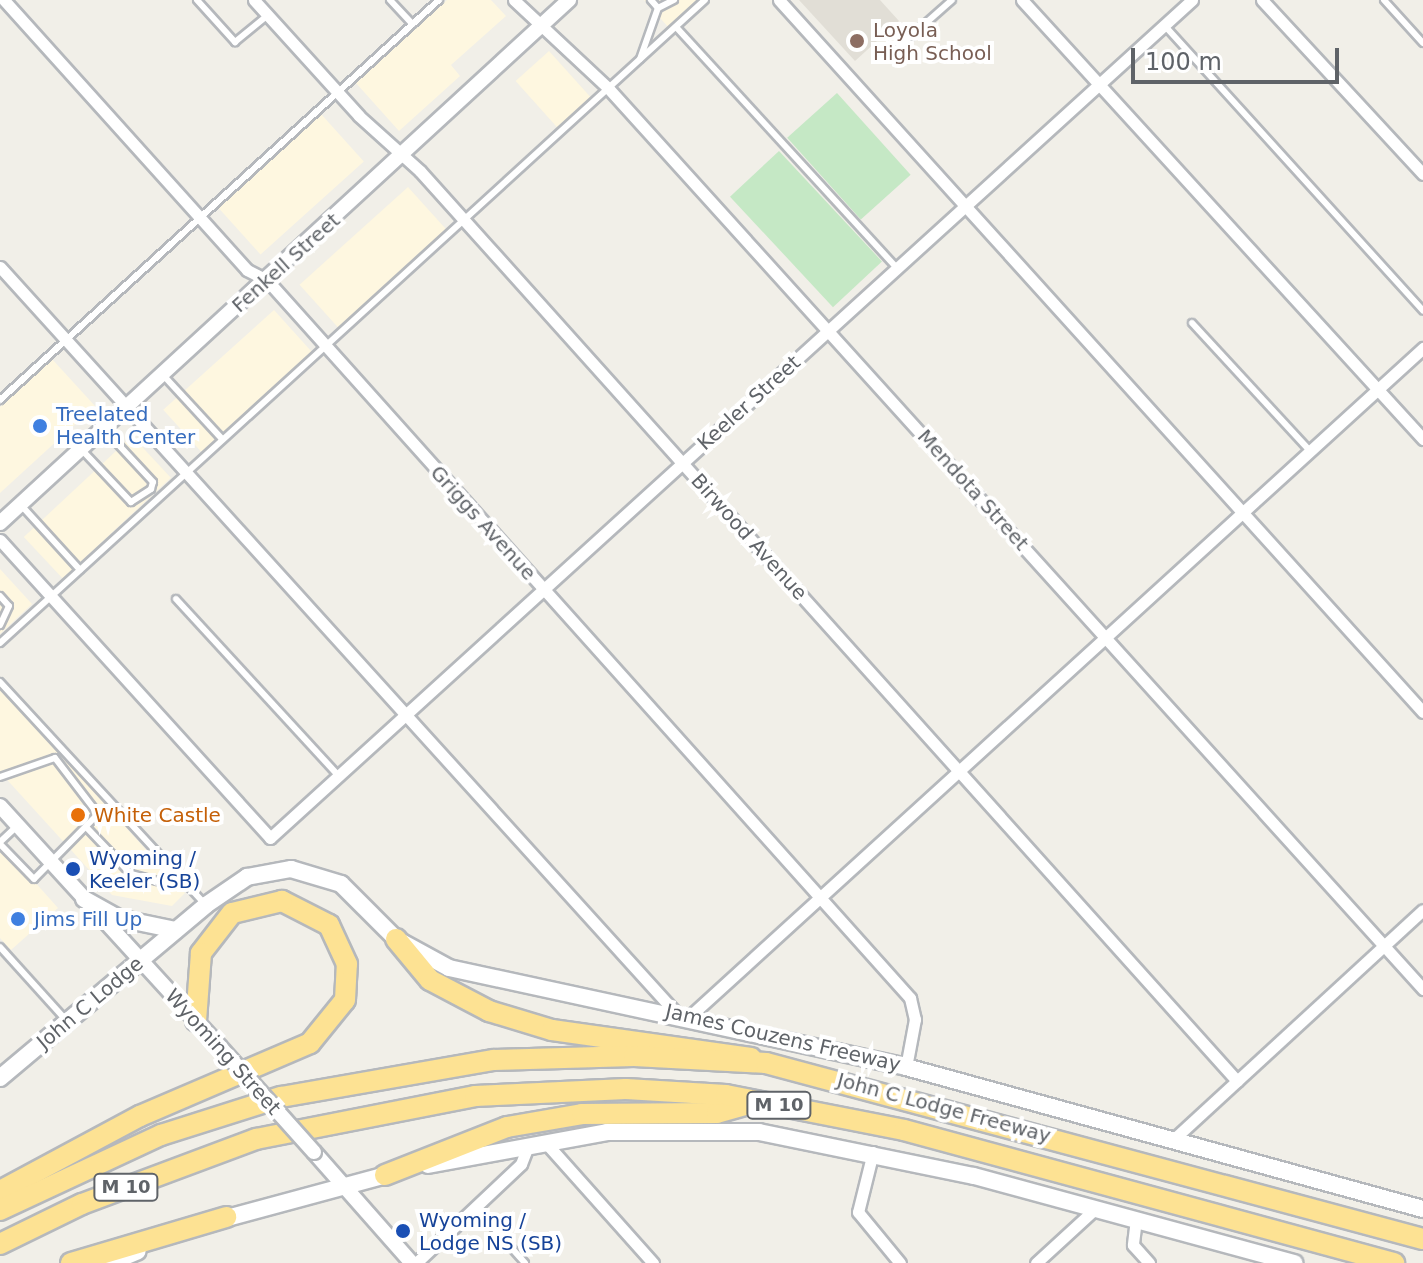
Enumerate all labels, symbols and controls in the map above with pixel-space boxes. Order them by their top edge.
place label: Loyola High School [873,18,992,65]
marker: Loyola High School [848,32,866,50]
scale bar [1135,32,1343,82]
text: 100 m [1145,48,1222,76]
street label: Fenkell Street [227,208,345,318]
street label: Keeler Street [693,351,805,455]
place label: Treelated Health Center [56,402,195,449]
marker: Treelated Health Center [31,417,49,435]
street label: Mendota Street [912,425,1034,555]
street label: Griggs Avenue [425,461,541,585]
street label: Birwood Avenue [686,469,812,605]
place label: White Castle [94,803,221,827]
marker: White Castle [69,806,87,824]
place label: Wyoming / Keeler (SB) [89,846,200,893]
marker: Wyoming / Keeler (SB) [64,860,82,878]
place label: Jims Fill Up [34,907,142,931]
marker: Jims Fill Up [9,910,27,928]
street label: John C Lodge [32,952,148,1054]
street label: Wyoming Street [160,984,286,1120]
street label: James Couzens Freeway [663,999,903,1077]
street label: John C Lodge Freeway [835,1068,1053,1148]
road number: M 10 [745,1091,813,1119]
road number: M 10 [92,1173,160,1201]
place label: Wyoming / Lodge NS (SB) [419,1208,562,1255]
marker: Wyoming / Lodge NS (SB) [394,1222,412,1240]

